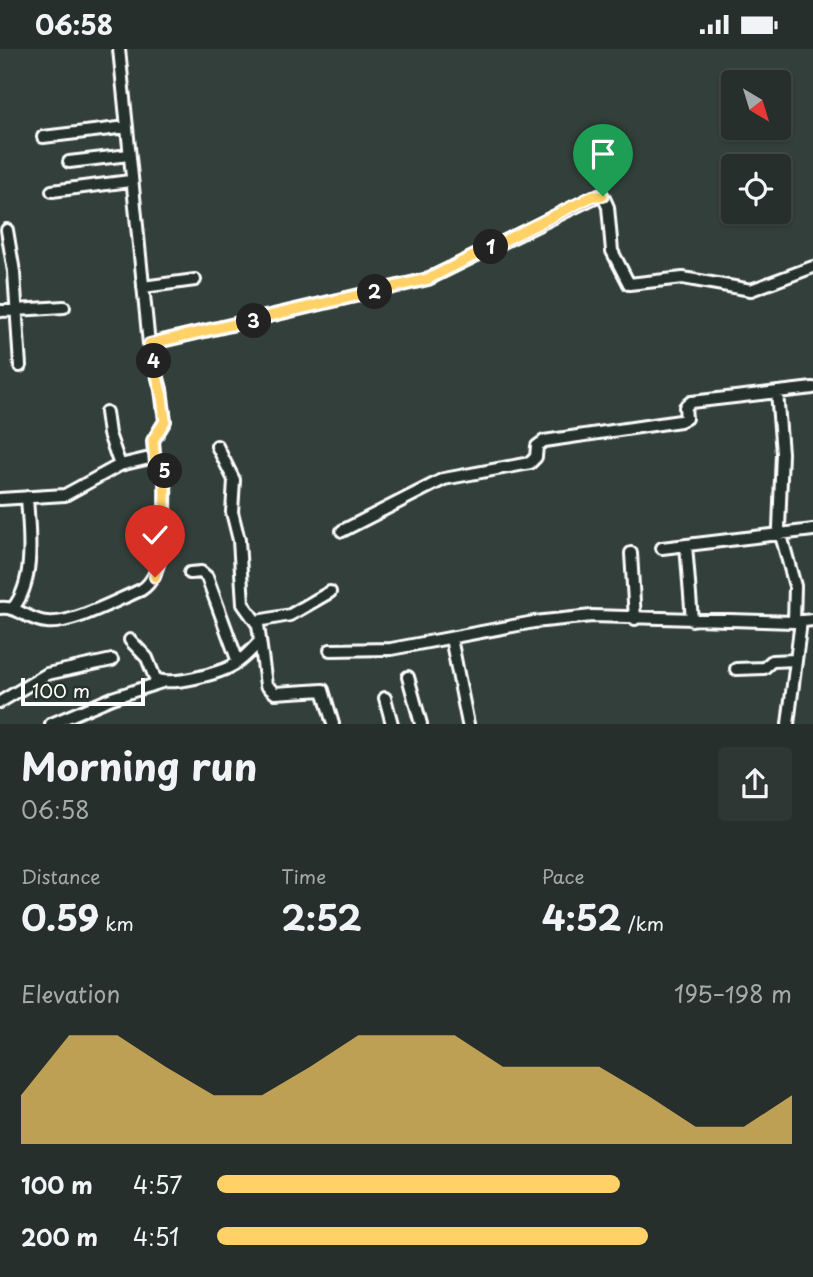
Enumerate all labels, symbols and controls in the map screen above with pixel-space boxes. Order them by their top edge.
text: 06:58 [35,5,113,44]
north arrow [721,70,791,140]
map controls [721,70,791,224]
pin [573,124,633,196]
icon: arrive [584,135,622,173]
button: locate [721,154,791,224]
pin: 1 [474,229,508,265]
text: 1 [486,232,495,260]
pin: 2 [358,275,392,309]
text: 2 [368,277,381,305]
pin: 3 [236,303,272,339]
text: 3 [247,306,260,334]
pin: 4 [136,343,172,379]
text: 4 [147,346,160,374]
pin: 5 [148,453,182,489]
text: 5 [158,456,171,484]
pin [125,505,185,577]
icon: check [136,516,174,554]
scale bar [21,675,145,707]
text: 100 m [32,676,90,704]
text: Morning run [21,737,257,794]
button: share [718,747,792,821]
text: 06:58 [21,792,90,827]
text: Distance [21,862,101,890]
text: Time [281,862,326,890]
text: Pace [542,862,585,890]
text: 0.59 [21,890,99,943]
text: 2:52 [281,890,362,943]
text: 4:52 [542,890,622,943]
text: km [99,909,134,937]
text: /km [622,909,664,937]
text: Elevation [21,976,120,1011]
text: 195–198 m [674,976,792,1011]
text: 100 m [21,1167,93,1202]
text: 4:57 [133,1167,182,1202]
text: 200 m [21,1219,98,1254]
text: 4:51 [133,1219,179,1254]

